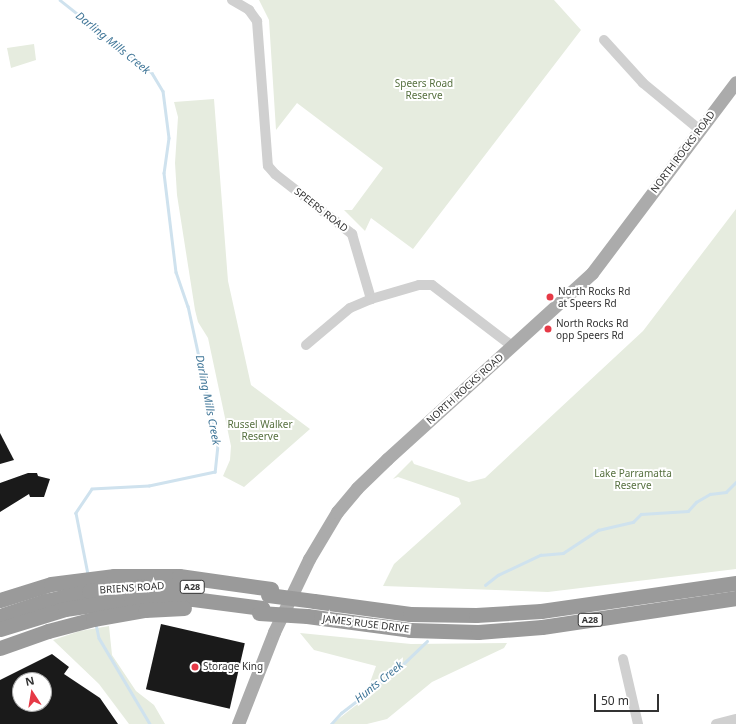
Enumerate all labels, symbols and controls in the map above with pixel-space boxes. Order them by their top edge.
water label: Darling Mills Creek [73,9,153,77]
park label: Speers Road Reserve [395,77,453,100]
street label: NORTH ROCKS ROAD [648,109,718,195]
street label: SPEERS ROAD [292,185,350,235]
place label: North Rocks Rd at Speers Rd [558,285,630,308]
marker: North Rocks Rd at Speers Rd [545,292,555,302]
place label: North Rocks Rd opp Speers Rd [556,317,628,340]
marker: North Rocks Rd opp Speers Rd [543,324,553,334]
street label: NORTH ROCKS ROAD [424,351,506,427]
water label: Darling Mills Creek [193,354,223,446]
park label: Russel Walker Reserve [227,418,293,442]
park label: Lake Parramatta Reserve [594,467,672,490]
street label: BRIENS ROAD [99,580,165,596]
road number: A28 [179,580,205,594]
street label: JAMES RUSE DRIVE [322,613,410,635]
road number: A28 [577,613,603,627]
water label: Hunts Creek [352,658,406,706]
place label: Storage King [203,661,263,673]
marker: Storage King [190,662,200,672]
north arrow [12,672,52,712]
text: N [24,672,36,689]
scale bar [596,686,661,712]
text: 50 m [601,692,629,709]

